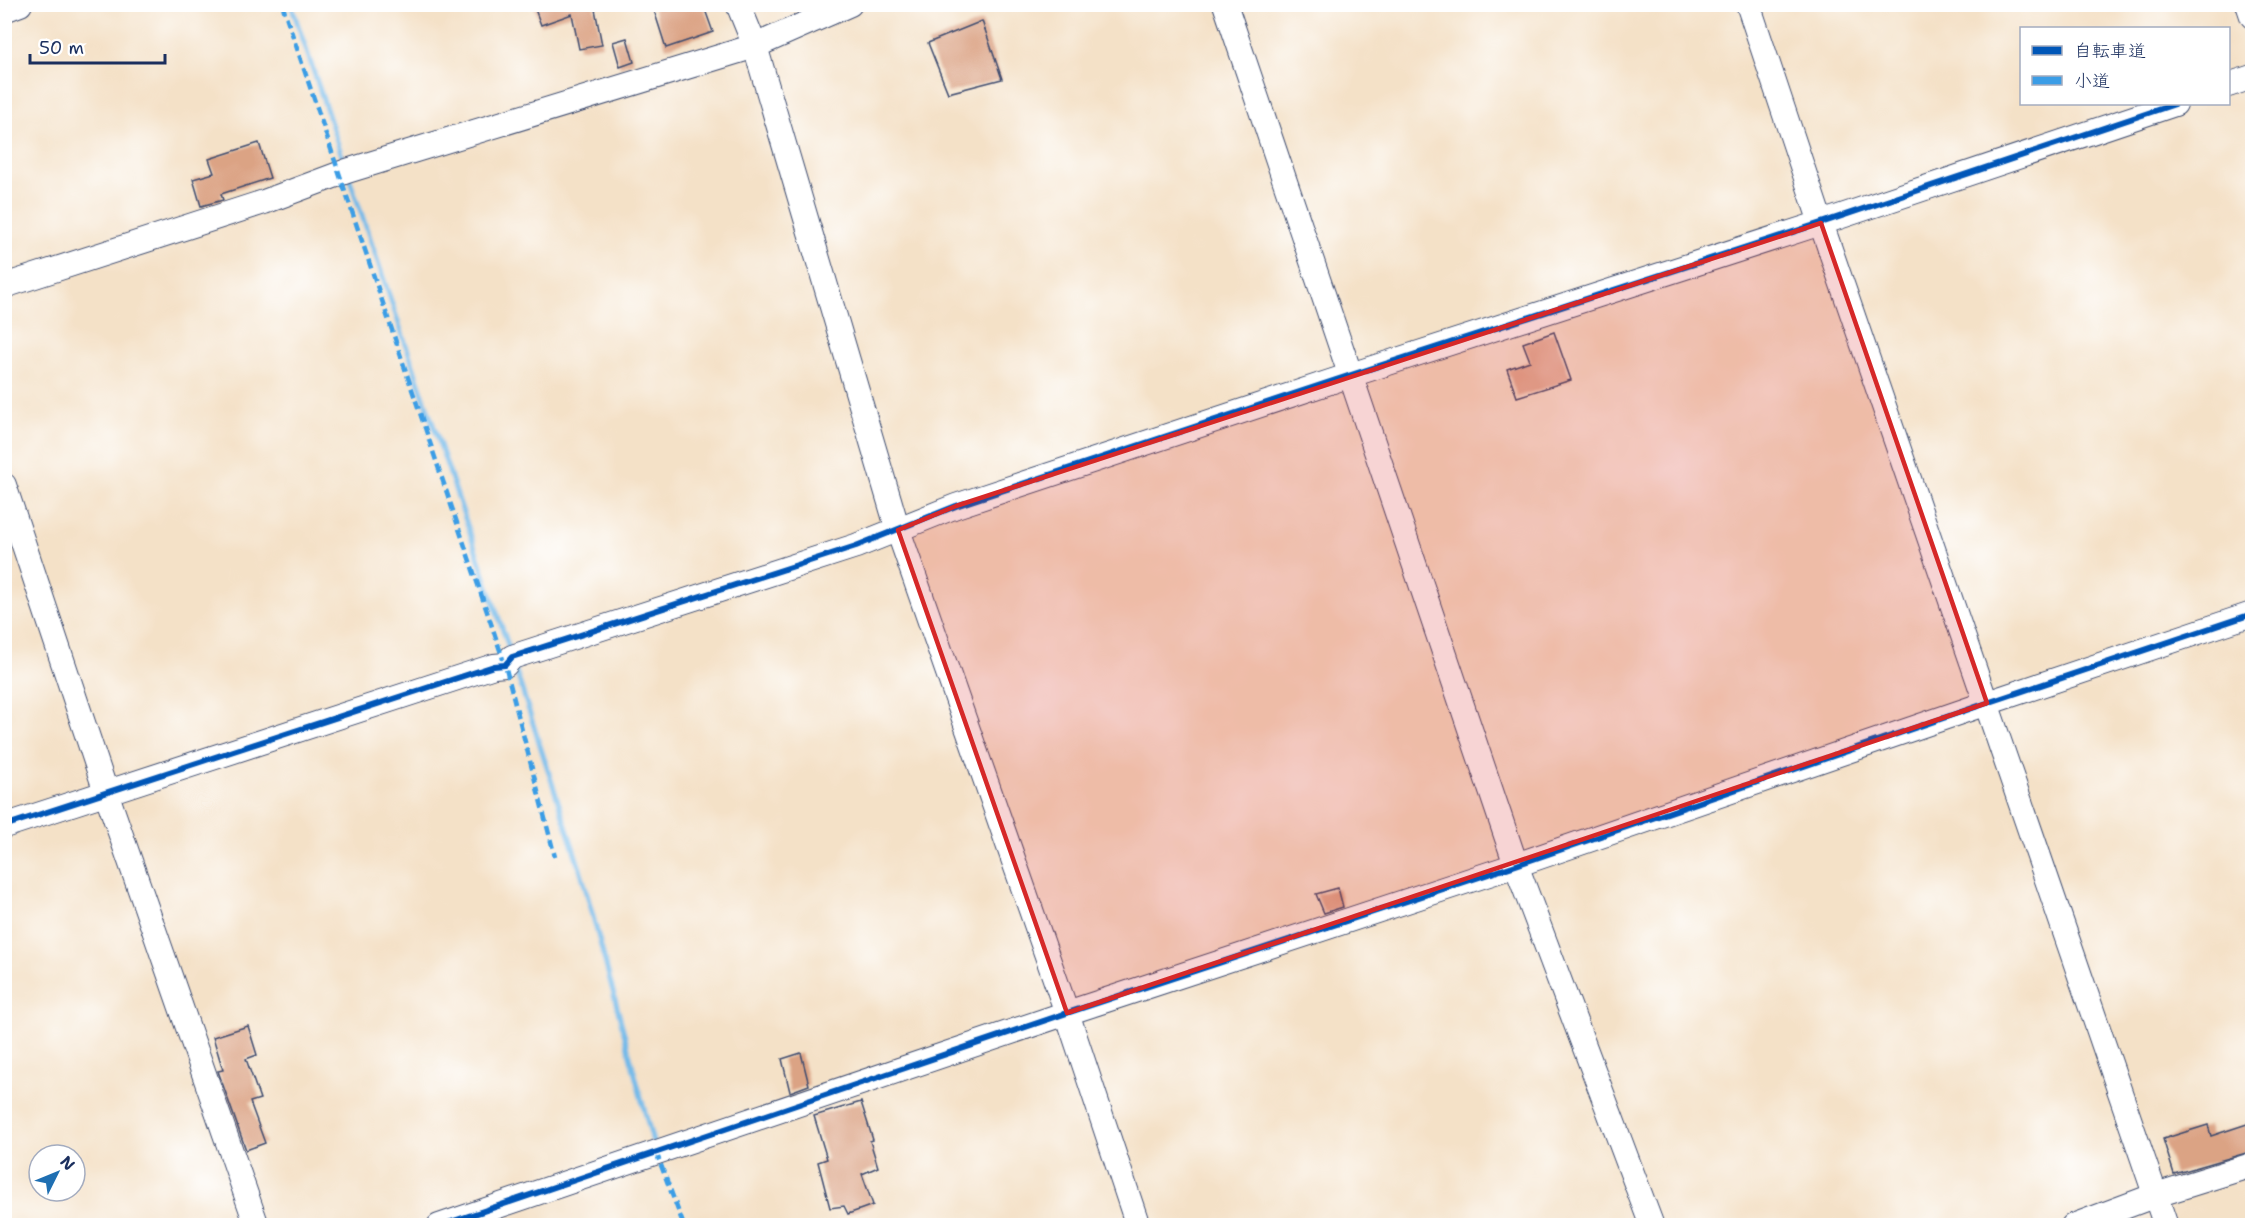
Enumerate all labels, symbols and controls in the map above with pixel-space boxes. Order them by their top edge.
scale bar [30,27,165,65]
legend [2020,27,2230,105]
text: 50 m [39,36,84,60]
text: 自転車道 [2074,39,2146,63]
text: 小道 [2074,69,2110,93]
north arrow [27,1143,87,1203]
text: N [56,1151,80,1175]

